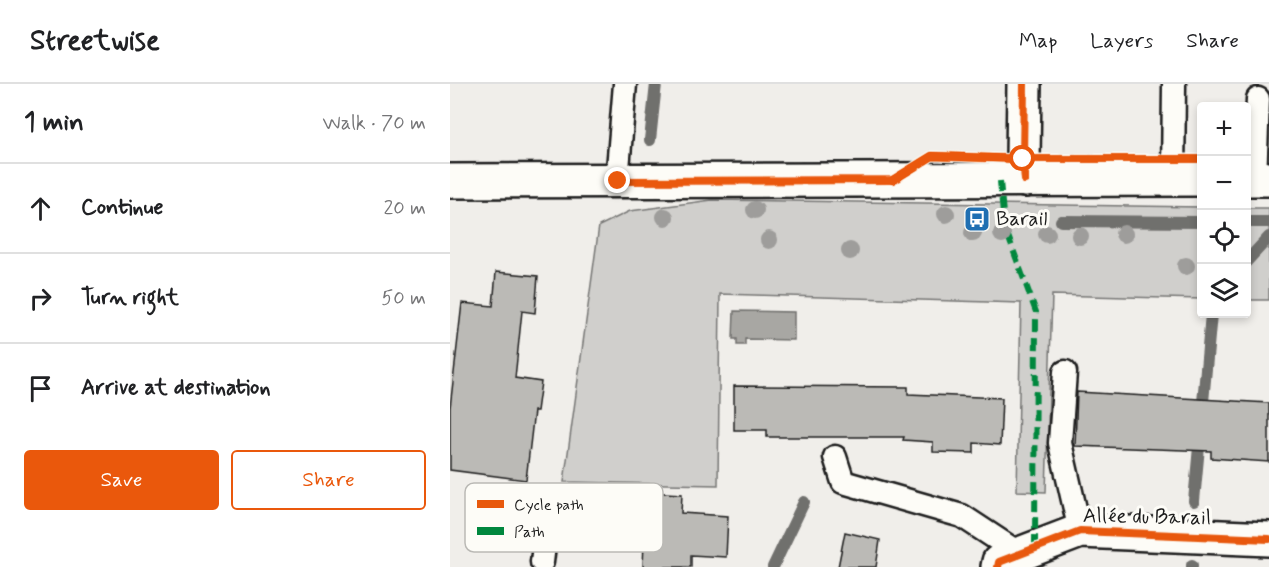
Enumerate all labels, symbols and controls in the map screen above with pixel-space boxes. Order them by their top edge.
text: Streetwise [30,23,160,60]
text: Map [1019,27,1057,55]
text: Layers [1090,27,1153,55]
text: Share [1186,27,1239,55]
map controls [1197,102,1251,318]
button: + [1197,102,1251,156]
text: 1 min [24,106,84,140]
text: Walk · 70 m [323,110,426,137]
route start [1009,145,1035,171]
button: − [1197,156,1251,210]
route end [604,167,630,193]
icon: ahead [24,192,57,225]
text: Continue [81,194,163,222]
text: 20 m [383,195,426,222]
bus stop icon: Barail [962,204,992,234]
place label: Barail [996,205,1047,233]
button: locate [1197,210,1251,264]
button: layers [1197,264,1251,318]
icon: right [24,282,57,315]
text: Turn right [81,284,179,312]
text: 50 m [381,285,426,312]
icon: arrive [24,372,57,405]
text: Arrive at destination [81,374,271,402]
button: Save [24,450,219,510]
button: Share [231,450,426,510]
legend [465,483,663,552]
text: Cycle path [514,495,584,516]
street label: Allée du Barail [1083,502,1211,532]
text: Path [514,522,545,543]

